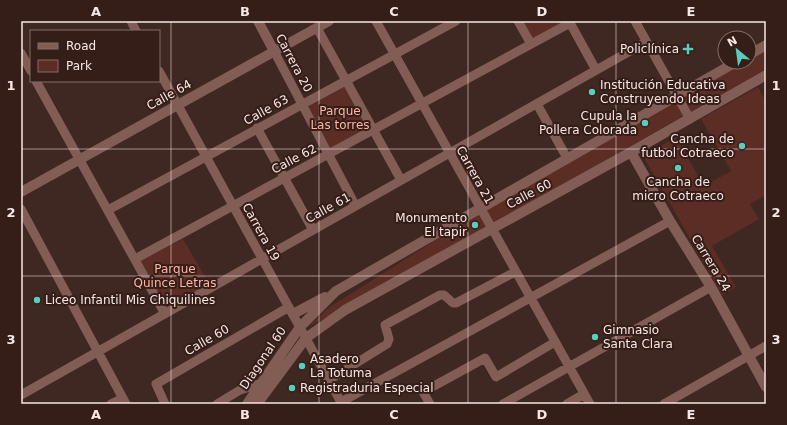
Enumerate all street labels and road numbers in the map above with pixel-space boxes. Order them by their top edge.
street label: Carrera 20 [273,32,315,94]
street label: Calle 64 [144,77,194,113]
street label: Calle 63 [241,92,291,128]
street label: Calle 62 [269,141,319,177]
street label: Carrera 21 [453,144,497,206]
street label: Calle 60 [504,176,554,212]
street label: Calle 61 [303,190,353,226]
street label: Carrera 19 [239,201,283,263]
street label: Carrera 24 [689,232,733,294]
street label: Calle 60 [182,322,232,358]
street label: Diagonal 60 [237,324,289,392]

